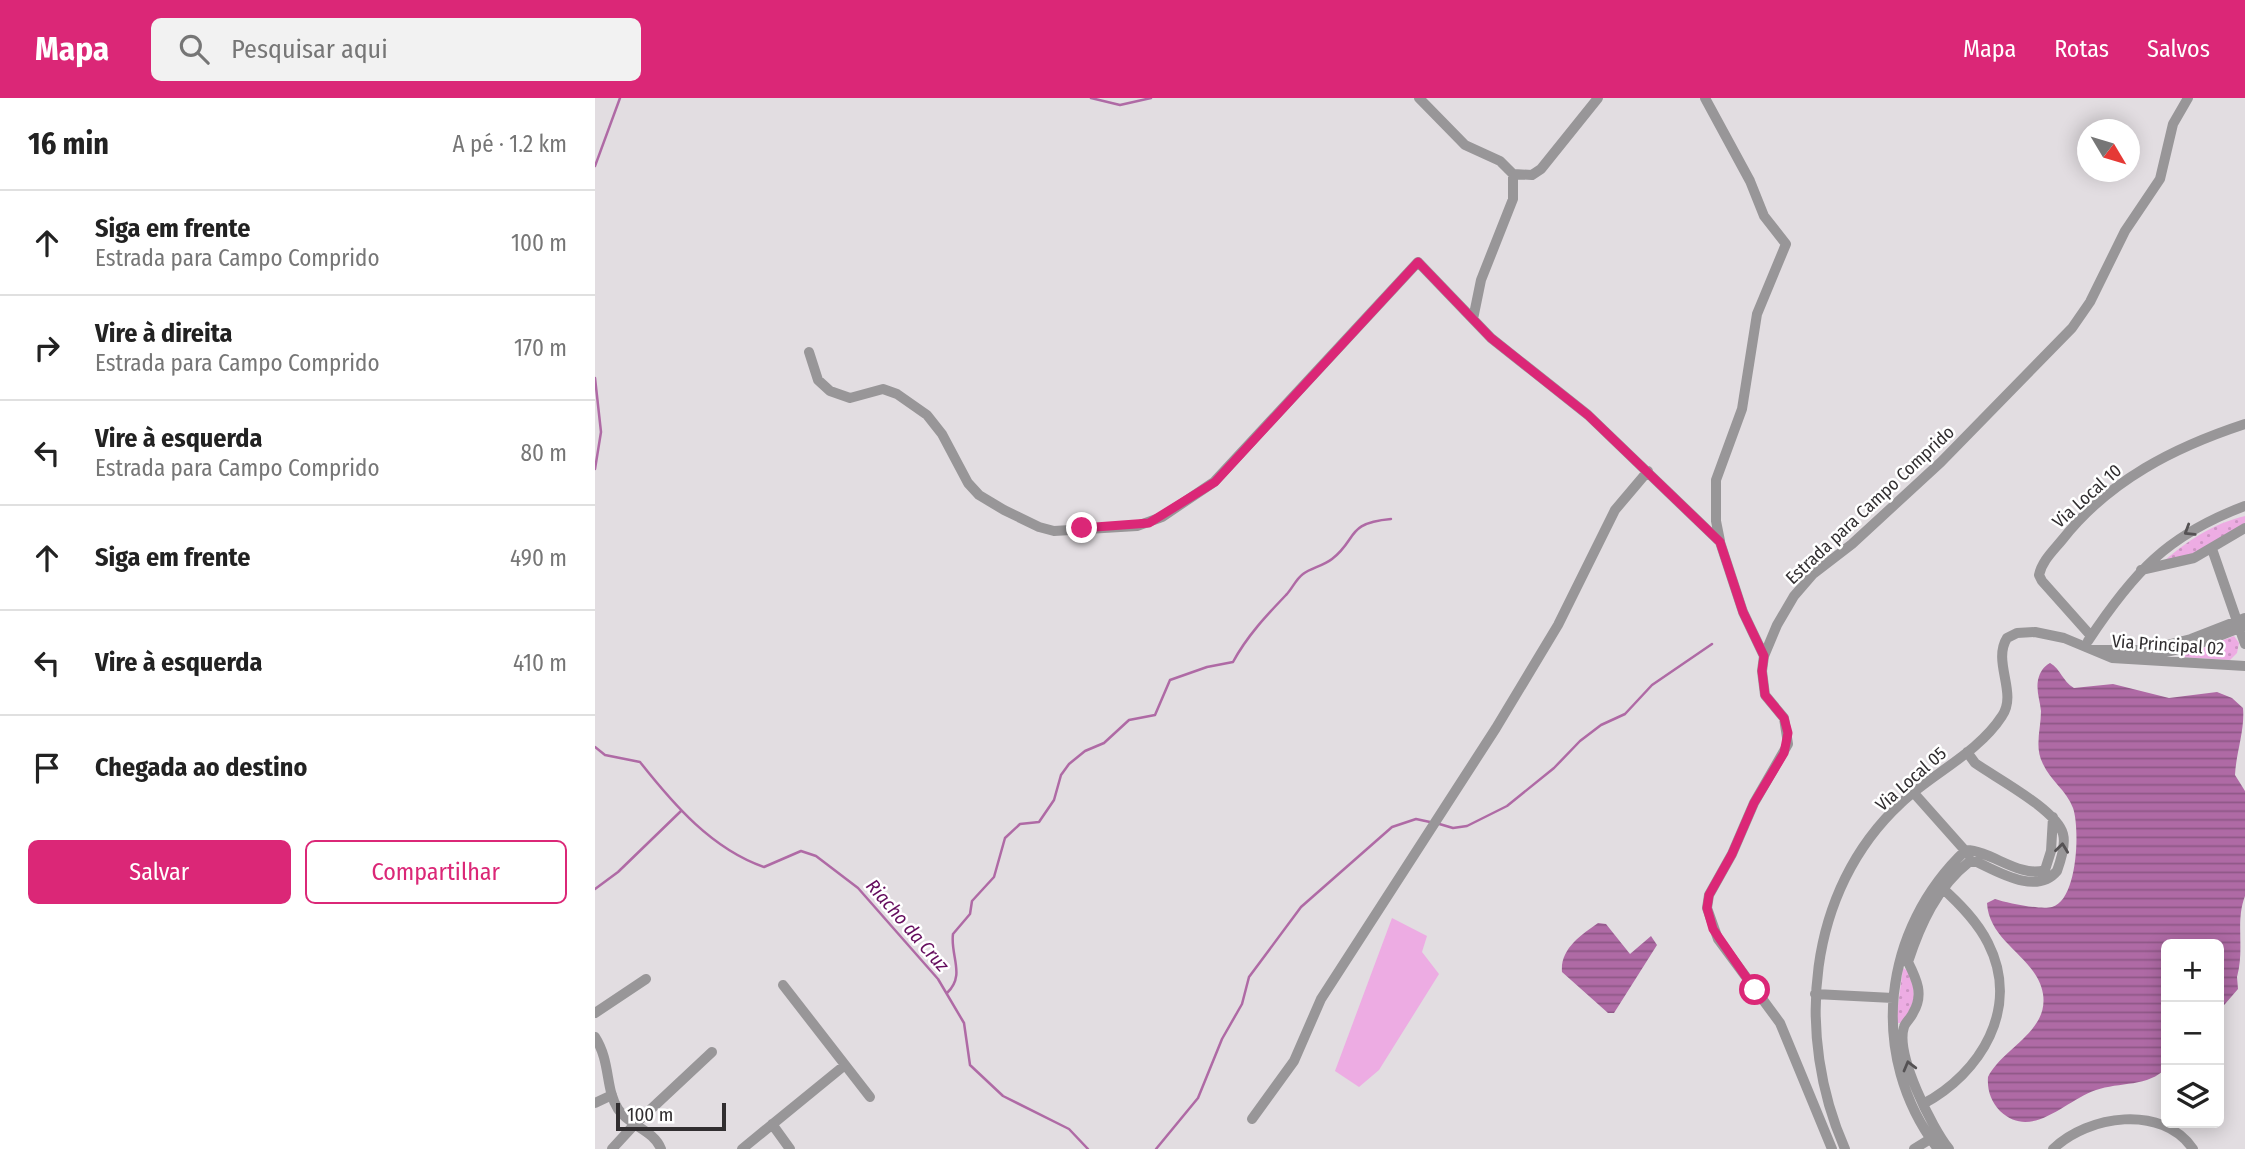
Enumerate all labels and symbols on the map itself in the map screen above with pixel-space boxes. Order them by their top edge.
north arrow [2077,119,2140,182]
street label: Estrada para Campo Comprido [1781,421,1959,589]
street label: Via Local 10 [2048,459,2126,533]
route end [1066,512,1097,543]
one-way arrow [2183,522,2196,535]
street label: Via Principal 02 [2111,630,2225,660]
street label: Via Local 05 [1871,742,1951,816]
one-way arrow [2055,842,2070,854]
water label: Riacho da Cruz [861,874,954,977]
route start [1739,974,1770,1005]
one-way arrow [1903,1060,1918,1072]
scale bar [616,1100,726,1132]

